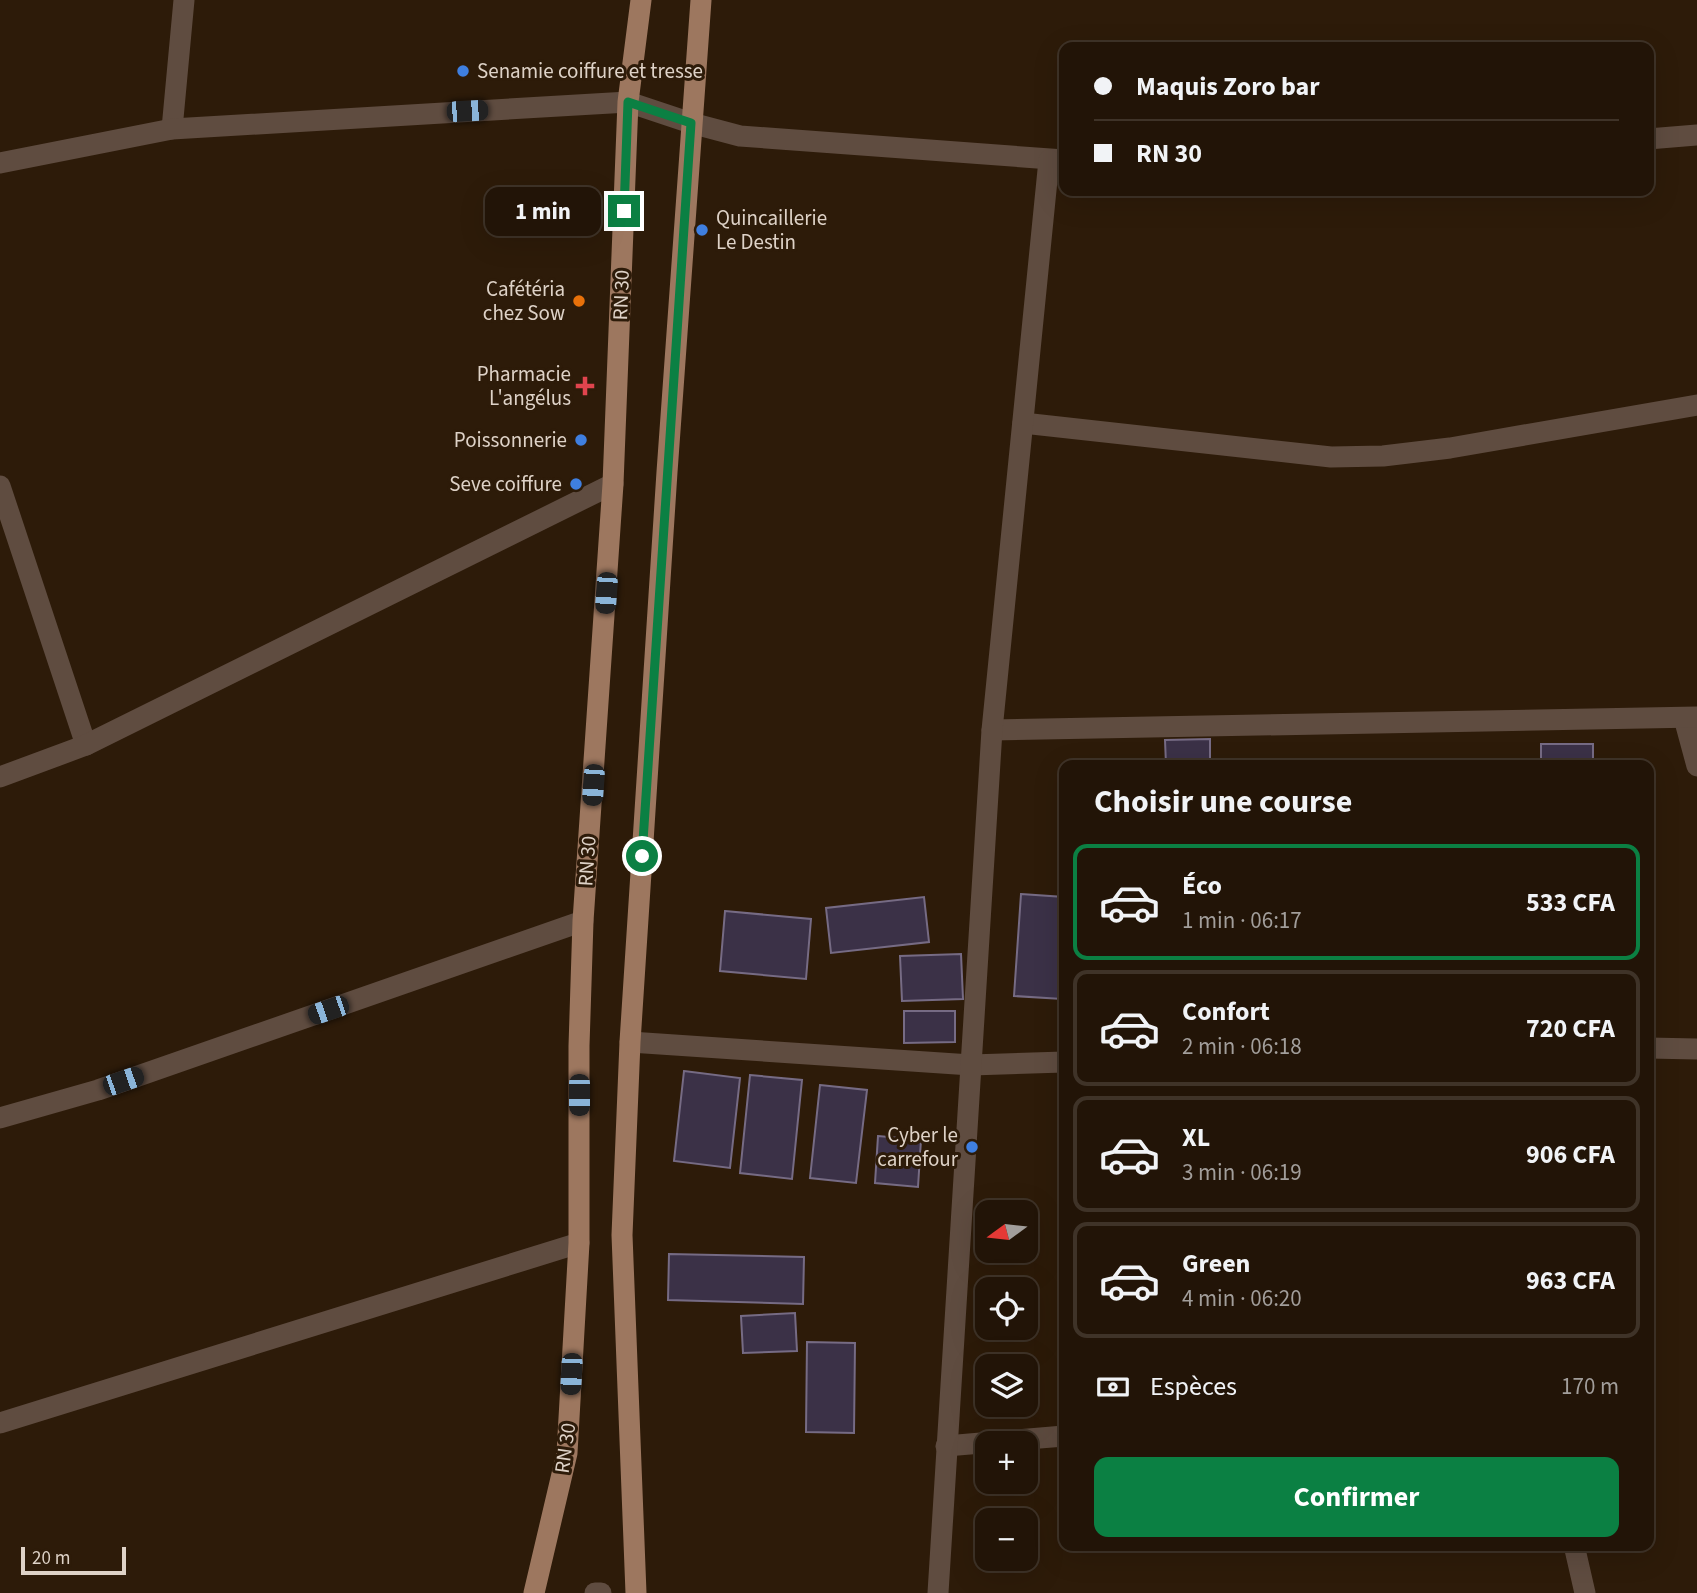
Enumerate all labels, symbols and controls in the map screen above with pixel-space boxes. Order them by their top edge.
place label: Senamie coiffure et tresse [477,56,703,86]
marker: Senamie coiffure et tresse [455,63,471,79]
text: Maquis Zoro bar [1136,68,1320,105]
car [446,99,489,123]
text: RN 30 [1136,135,1202,172]
callout: 1 min [484,186,600,235]
text: 1 min [515,195,571,228]
route end [608,195,640,227]
place label: Quincaillerie Le Destin [716,203,827,257]
marker: Quincaillerie Le Destin [694,222,710,238]
street label: RN 30 [605,269,637,321]
place label: Cafétéria chez Sow [483,274,565,328]
marker: Cafétéria chez Sow [571,293,587,309]
place label: Pharmacie L'angélus [477,359,571,413]
marker: Pharmacie L'angélus [577,378,593,394]
place label: Poissonnerie [454,425,567,455]
marker: Poissonnerie [573,432,589,448]
place label: Seve coiffure [449,469,562,499]
marker: Seve coiffure [568,476,584,492]
car [595,571,618,615]
car [582,763,605,807]
text: Choisir une course [1094,779,1352,825]
street label: RN 30 [570,835,604,887]
route start [626,840,658,872]
text: Éco [1182,867,1222,904]
icon: car [1098,871,1161,934]
text: 533 CFA [1526,884,1615,921]
text: 1 min · 06:17 [1182,904,1302,937]
car [305,993,352,1027]
text: Confort [1182,993,1270,1030]
icon: car [1098,997,1161,1060]
text: 720 CFA [1526,1010,1615,1047]
text: 2 min · 06:18 [1182,1030,1302,1063]
car [100,1064,147,1098]
car [569,1074,590,1116]
text: XL [1182,1119,1210,1156]
place label: Cyber le carrefour [877,1120,959,1174]
icon: car [1098,1123,1161,1186]
text: 906 CFA [1526,1136,1615,1173]
marker: Cyber le carrefour [964,1139,980,1155]
text: 3 min · 06:19 [1182,1156,1302,1189]
north arrow [975,1200,1038,1264]
map controls [975,1200,1038,1571]
text: Green [1182,1245,1250,1282]
icon: car [1098,1249,1161,1312]
text: 963 CFA [1526,1262,1615,1299]
button: locate [975,1277,1038,1340]
text: 4 min · 06:20 [1182,1282,1302,1315]
car [560,1352,583,1396]
button: layers [975,1354,1038,1417]
icon: cash [1094,1368,1132,1406]
text: Espèces [1150,1368,1237,1405]
text: 170 m [1561,1370,1619,1403]
street label: RN 30 [547,1421,583,1475]
button: + [975,1431,1038,1494]
button: Confirmer [1094,1457,1619,1537]
button: − [975,1508,1038,1571]
scale bar [21,1544,126,1576]
text: 20 m [32,1545,70,1572]

